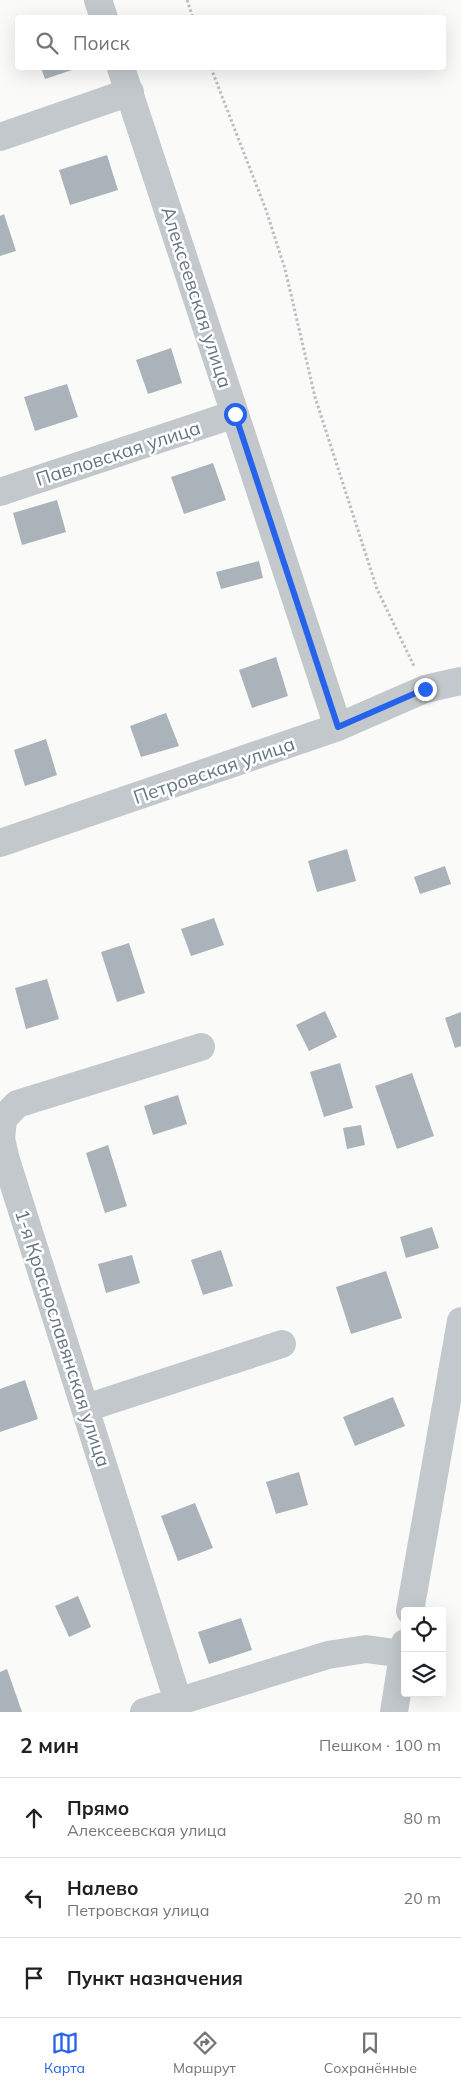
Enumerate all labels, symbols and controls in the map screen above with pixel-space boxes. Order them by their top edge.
search box [15,15,446,70]
icon: search [33,29,61,57]
text: Поиск [73,31,130,55]
street label: Алексеевская улица [156,203,238,391]
route start [224,403,247,426]
street label: Павловская улица [33,415,203,491]
route end [414,678,437,701]
street label: Петровская улица [130,731,298,809]
street label: 1-я Краснославянская улица [10,1206,116,1470]
map controls [401,1607,446,1697]
button: locate [401,1607,446,1652]
button: layers [401,1652,446,1697]
text: 2 мин [20,1732,79,1758]
text: Пешком · 100 m [319,1735,441,1755]
text: Прямо [67,1796,129,1820]
icon: ahead [20,1804,48,1832]
text: 80 m [404,1808,441,1828]
text: Алексеевская улица [67,1820,226,1840]
text: Налево [67,1876,139,1900]
icon: left [20,1884,48,1912]
text: 20 m [404,1888,441,1908]
text: Петровская улица [67,1900,209,1920]
icon: arrive [20,1964,48,1992]
text: Пункт назначения [67,1966,243,1990]
tab: Карта [44,2029,85,2077]
tab: Маршрут [173,2029,236,2077]
tab: Сохранённые [324,2029,417,2077]

